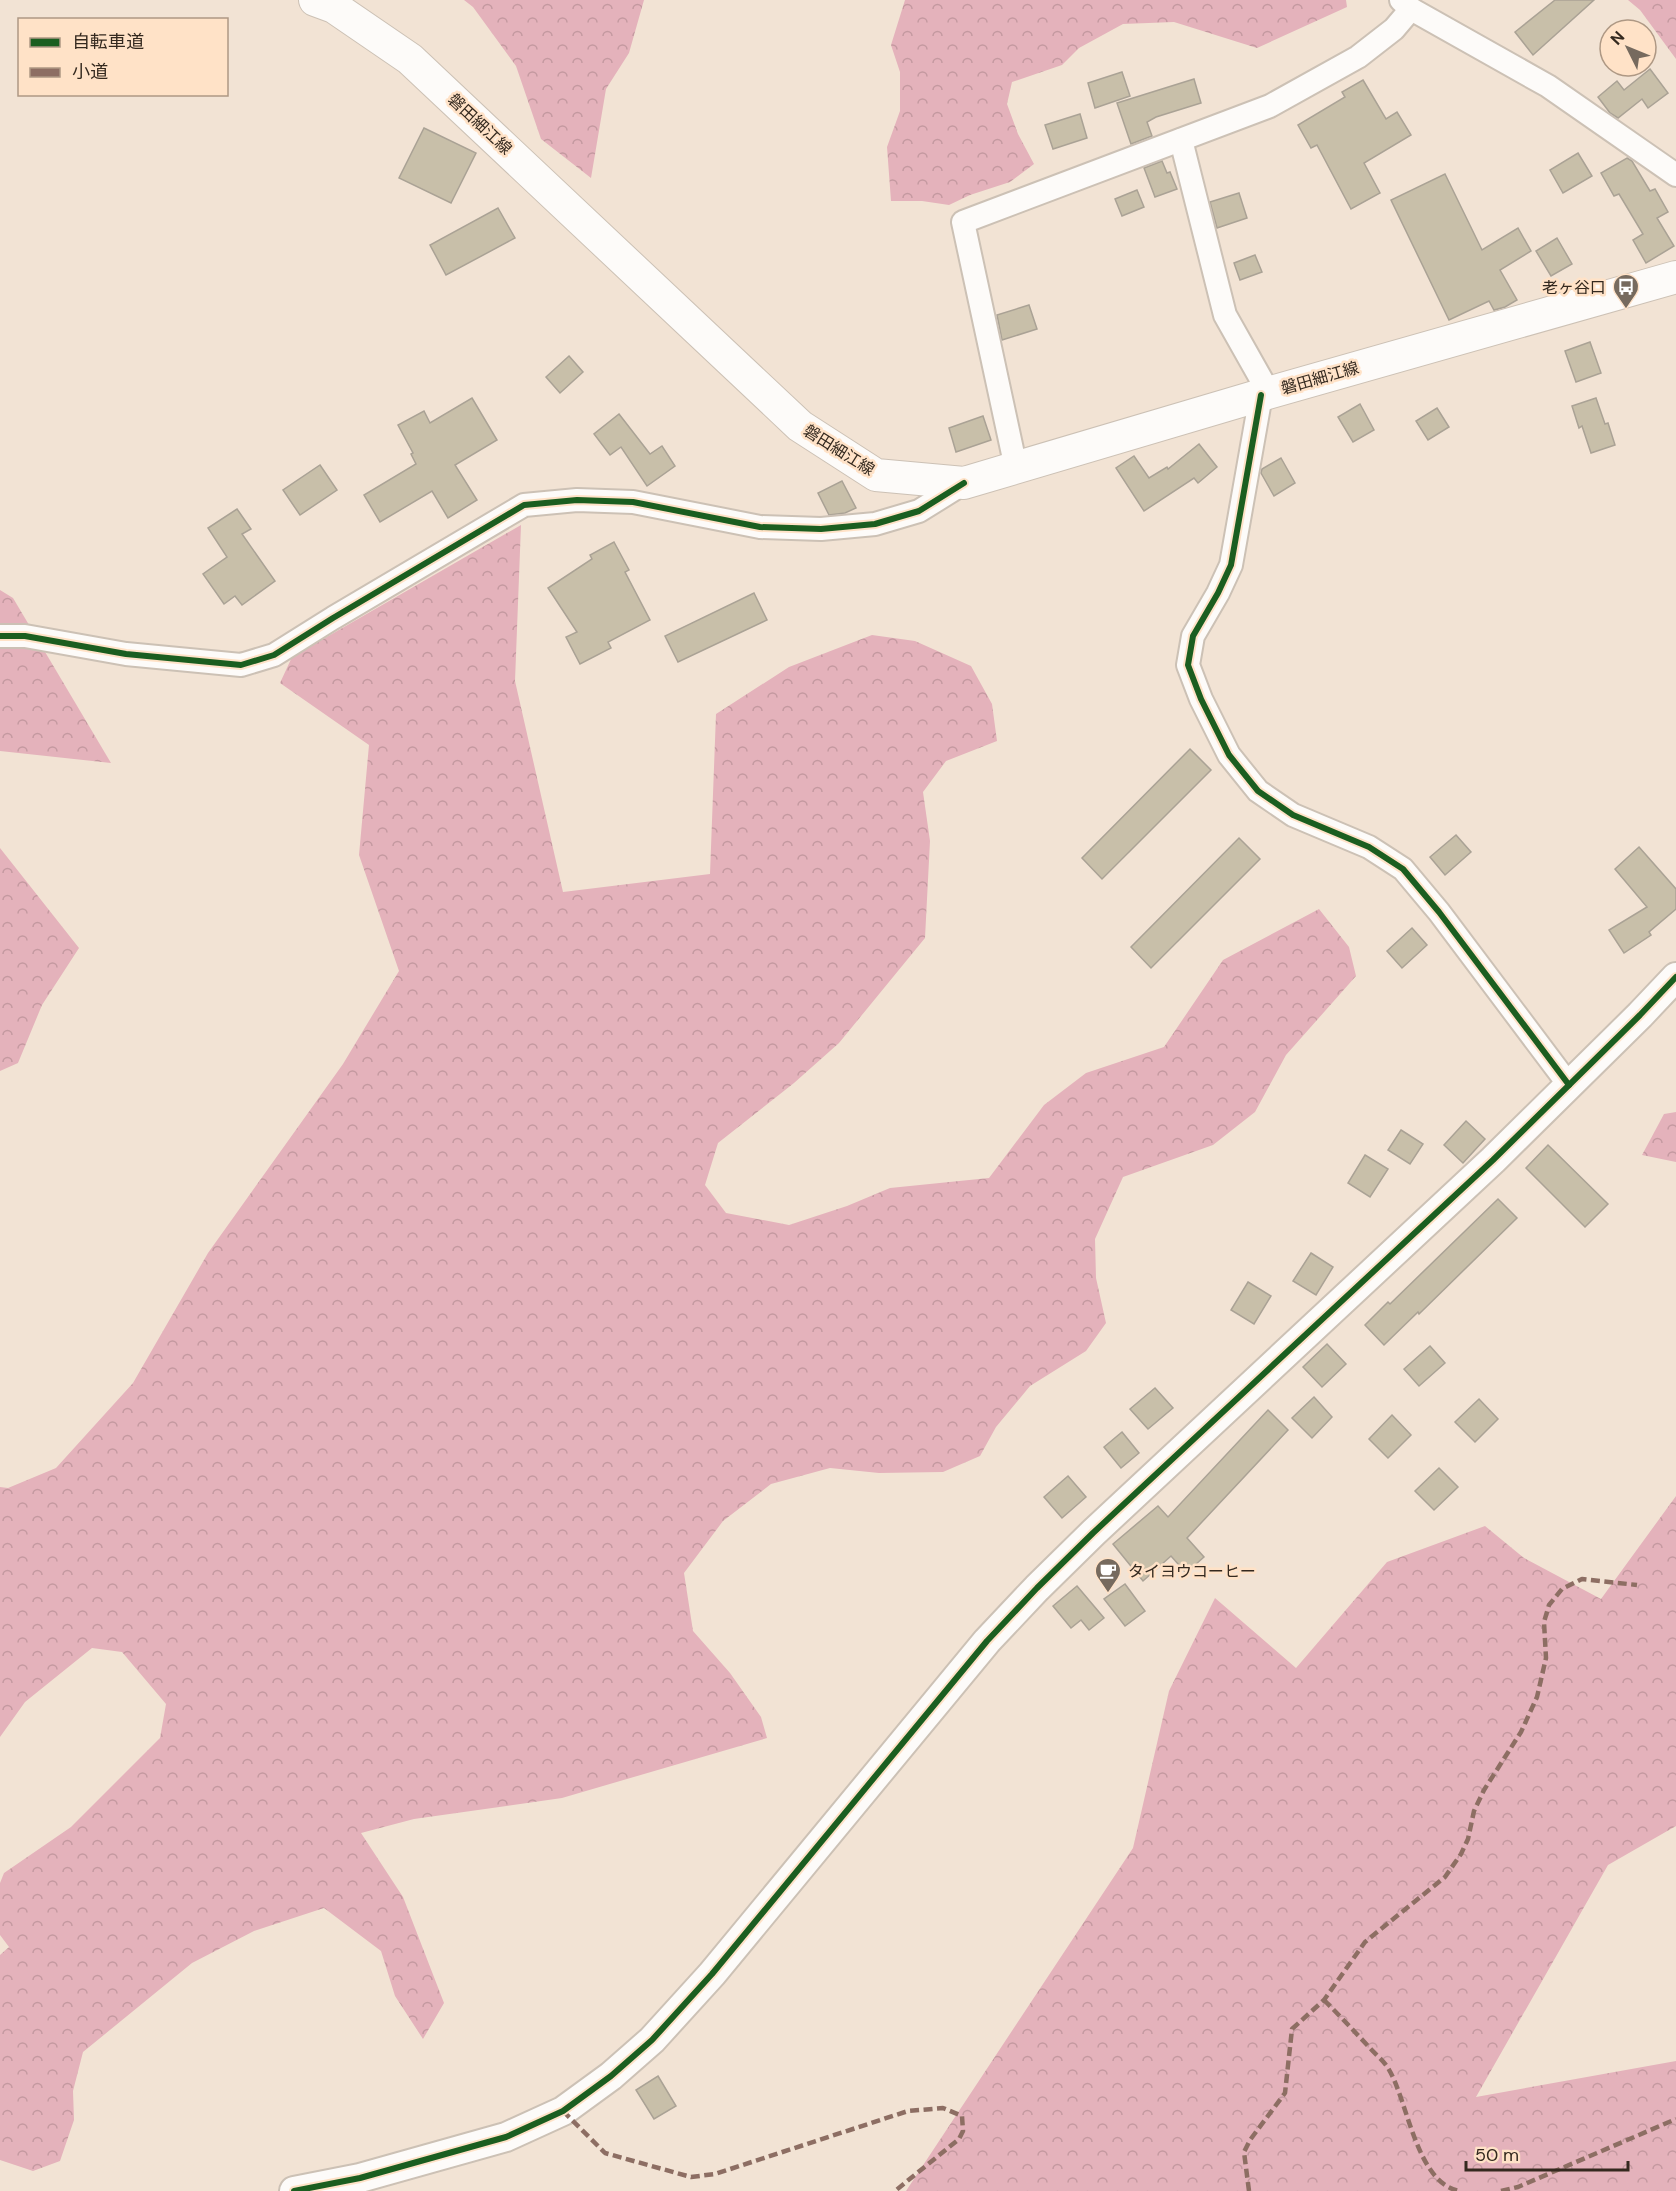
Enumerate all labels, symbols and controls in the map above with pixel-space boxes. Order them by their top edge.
legend [18,18,228,96]
north arrow [1598,18,1658,78]
text: N [1606,27,1629,50]
text: 自転車道 [72,30,144,54]
text: 小道 [72,60,108,84]
street label: 磐田細江線 [444,89,516,159]
bus stop icon: 老ヶ谷口 [1611,272,1641,310]
place label: 老ヶ谷口 [1542,277,1606,298]
street label: 磐田細江線 [1279,357,1361,399]
street label: 磐田細江線 [800,420,878,480]
cafe icon: タイヨウコーヒー [1093,1556,1123,1594]
place label: タイヨウコーヒー [1128,1561,1256,1582]
scale bar [1466,2134,1628,2172]
text: 50 m [1475,2143,1519,2167]

